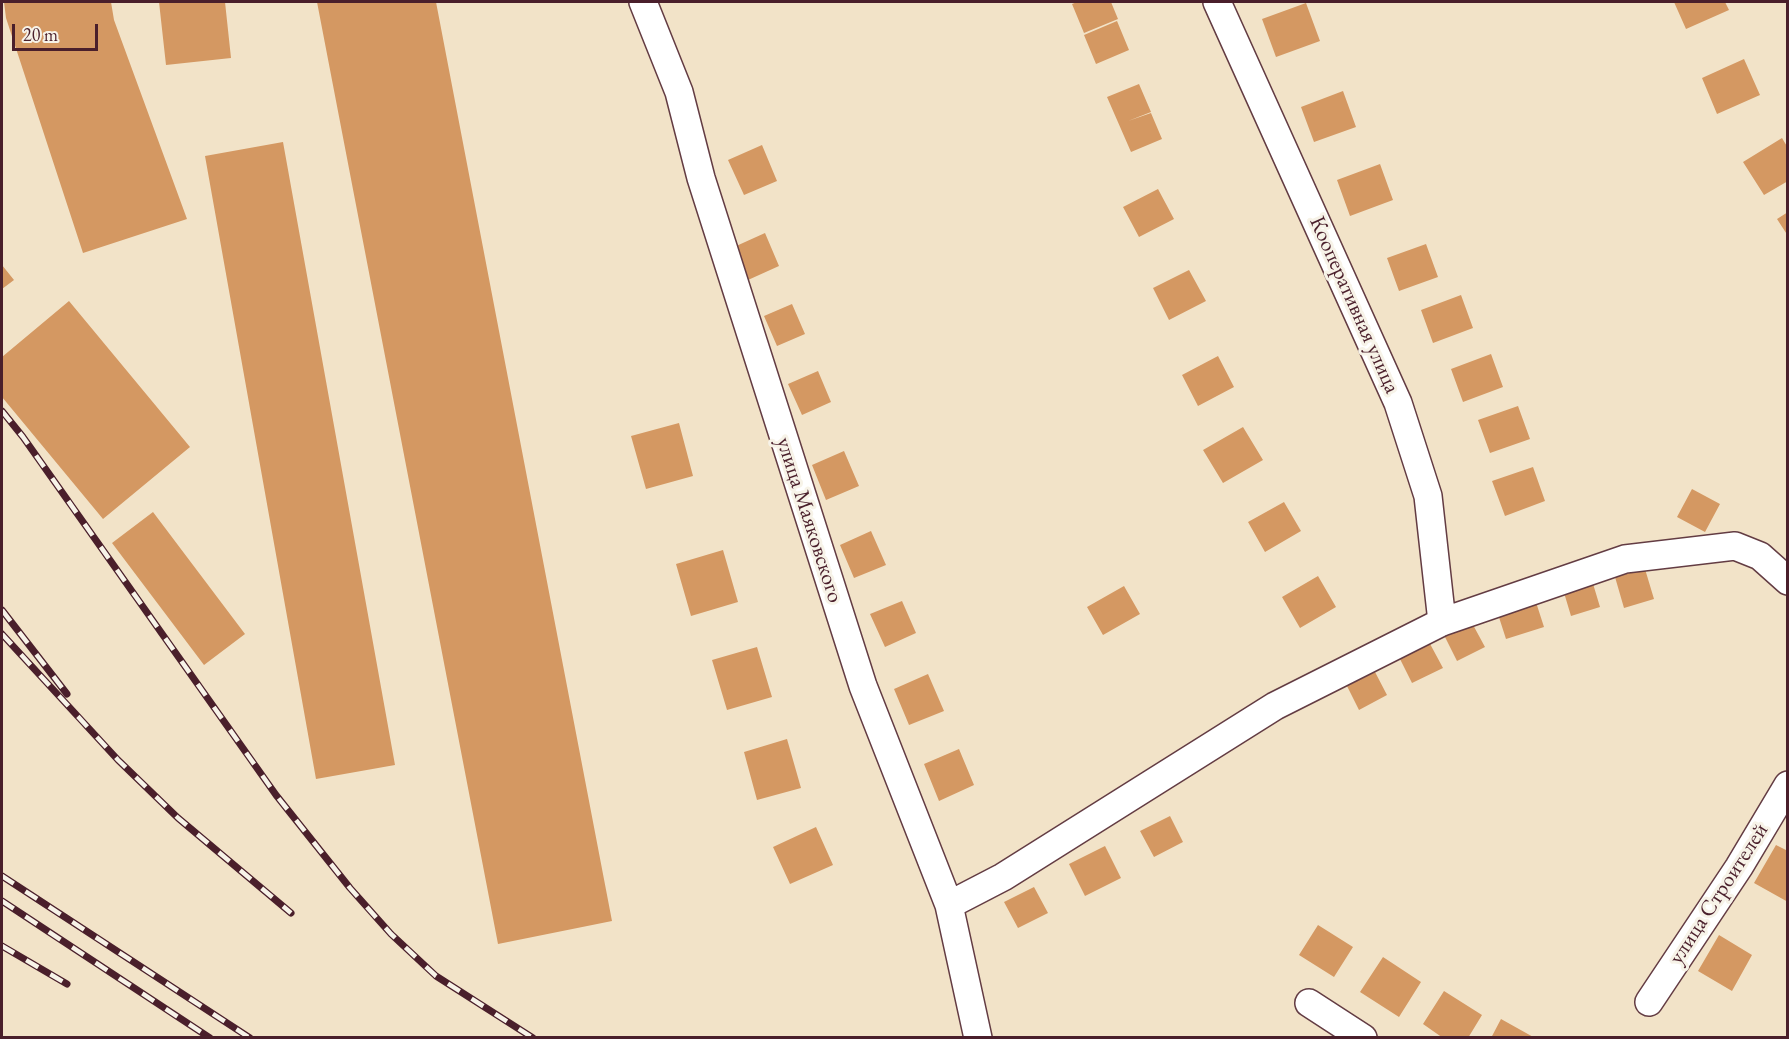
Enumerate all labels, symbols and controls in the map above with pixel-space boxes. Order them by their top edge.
scale bar [15,12,100,50]
text: 20 m [23,23,58,46]
street label: Кооперативная улица [1303,212,1405,398]
street label: улица Маяковского [770,434,848,606]
street label: улица Строителей [1664,819,1774,969]

